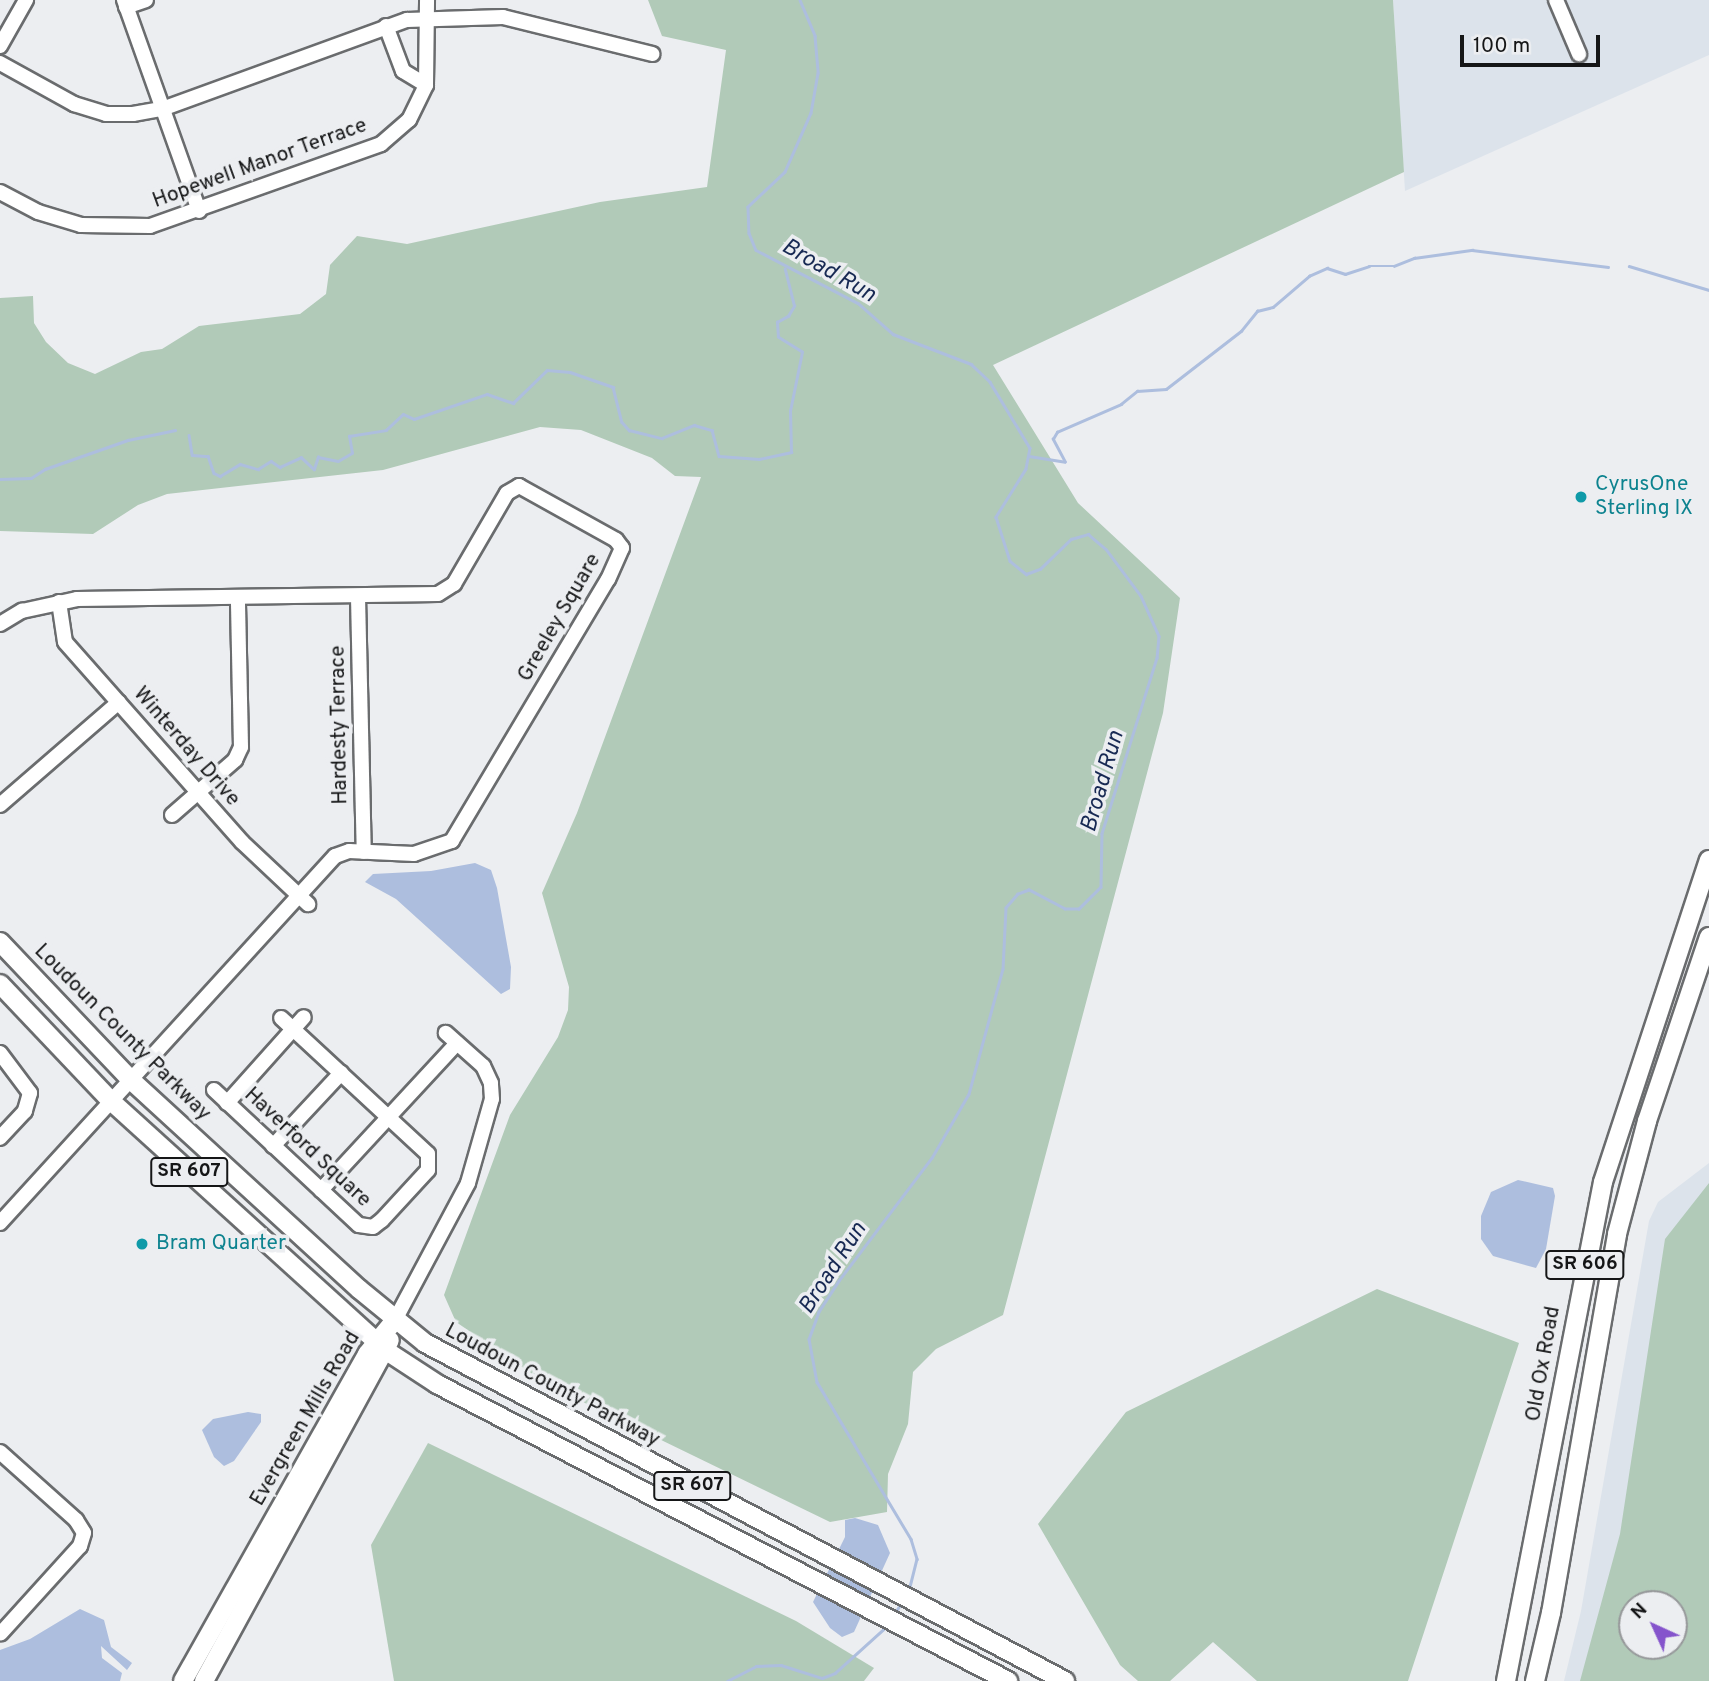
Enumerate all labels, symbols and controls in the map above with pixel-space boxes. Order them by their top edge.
scale bar [1464,21,1604,65]
text: 100 m [1473,33,1530,60]
street label: Hopewell Manor Terrace [149,113,371,215]
water label: Broad Run [776,234,880,310]
place label: CyrusOne Sterling IX [1595,472,1693,522]
marker: CyrusOne Sterling IX [1573,489,1589,505]
street label: Greeley Square [513,549,607,687]
street label: Hardesty Terrace [326,645,354,805]
street label: Winterday Drive [127,682,245,812]
water label: Broad Run [1076,728,1132,836]
street label: Loudoun County Parkway [28,939,216,1127]
street label: Haverford Square [238,1083,376,1213]
road number: SR 607 [149,1156,229,1188]
water label: Broad Run [794,1218,874,1320]
place label: Bram Quarter [156,1231,286,1257]
marker: Bram Quarter [134,1236,150,1252]
road number: SR 606 [1545,1250,1625,1280]
street label: Old Ox Road [1521,1304,1567,1424]
street label: Loudoun County Parkway [440,1319,664,1453]
street label: Evergreen Mills Road [246,1327,366,1511]
road number: SR 607 [652,1470,732,1502]
north arrow [1618,1590,1688,1660]
text: N [1626,1598,1653,1625]

